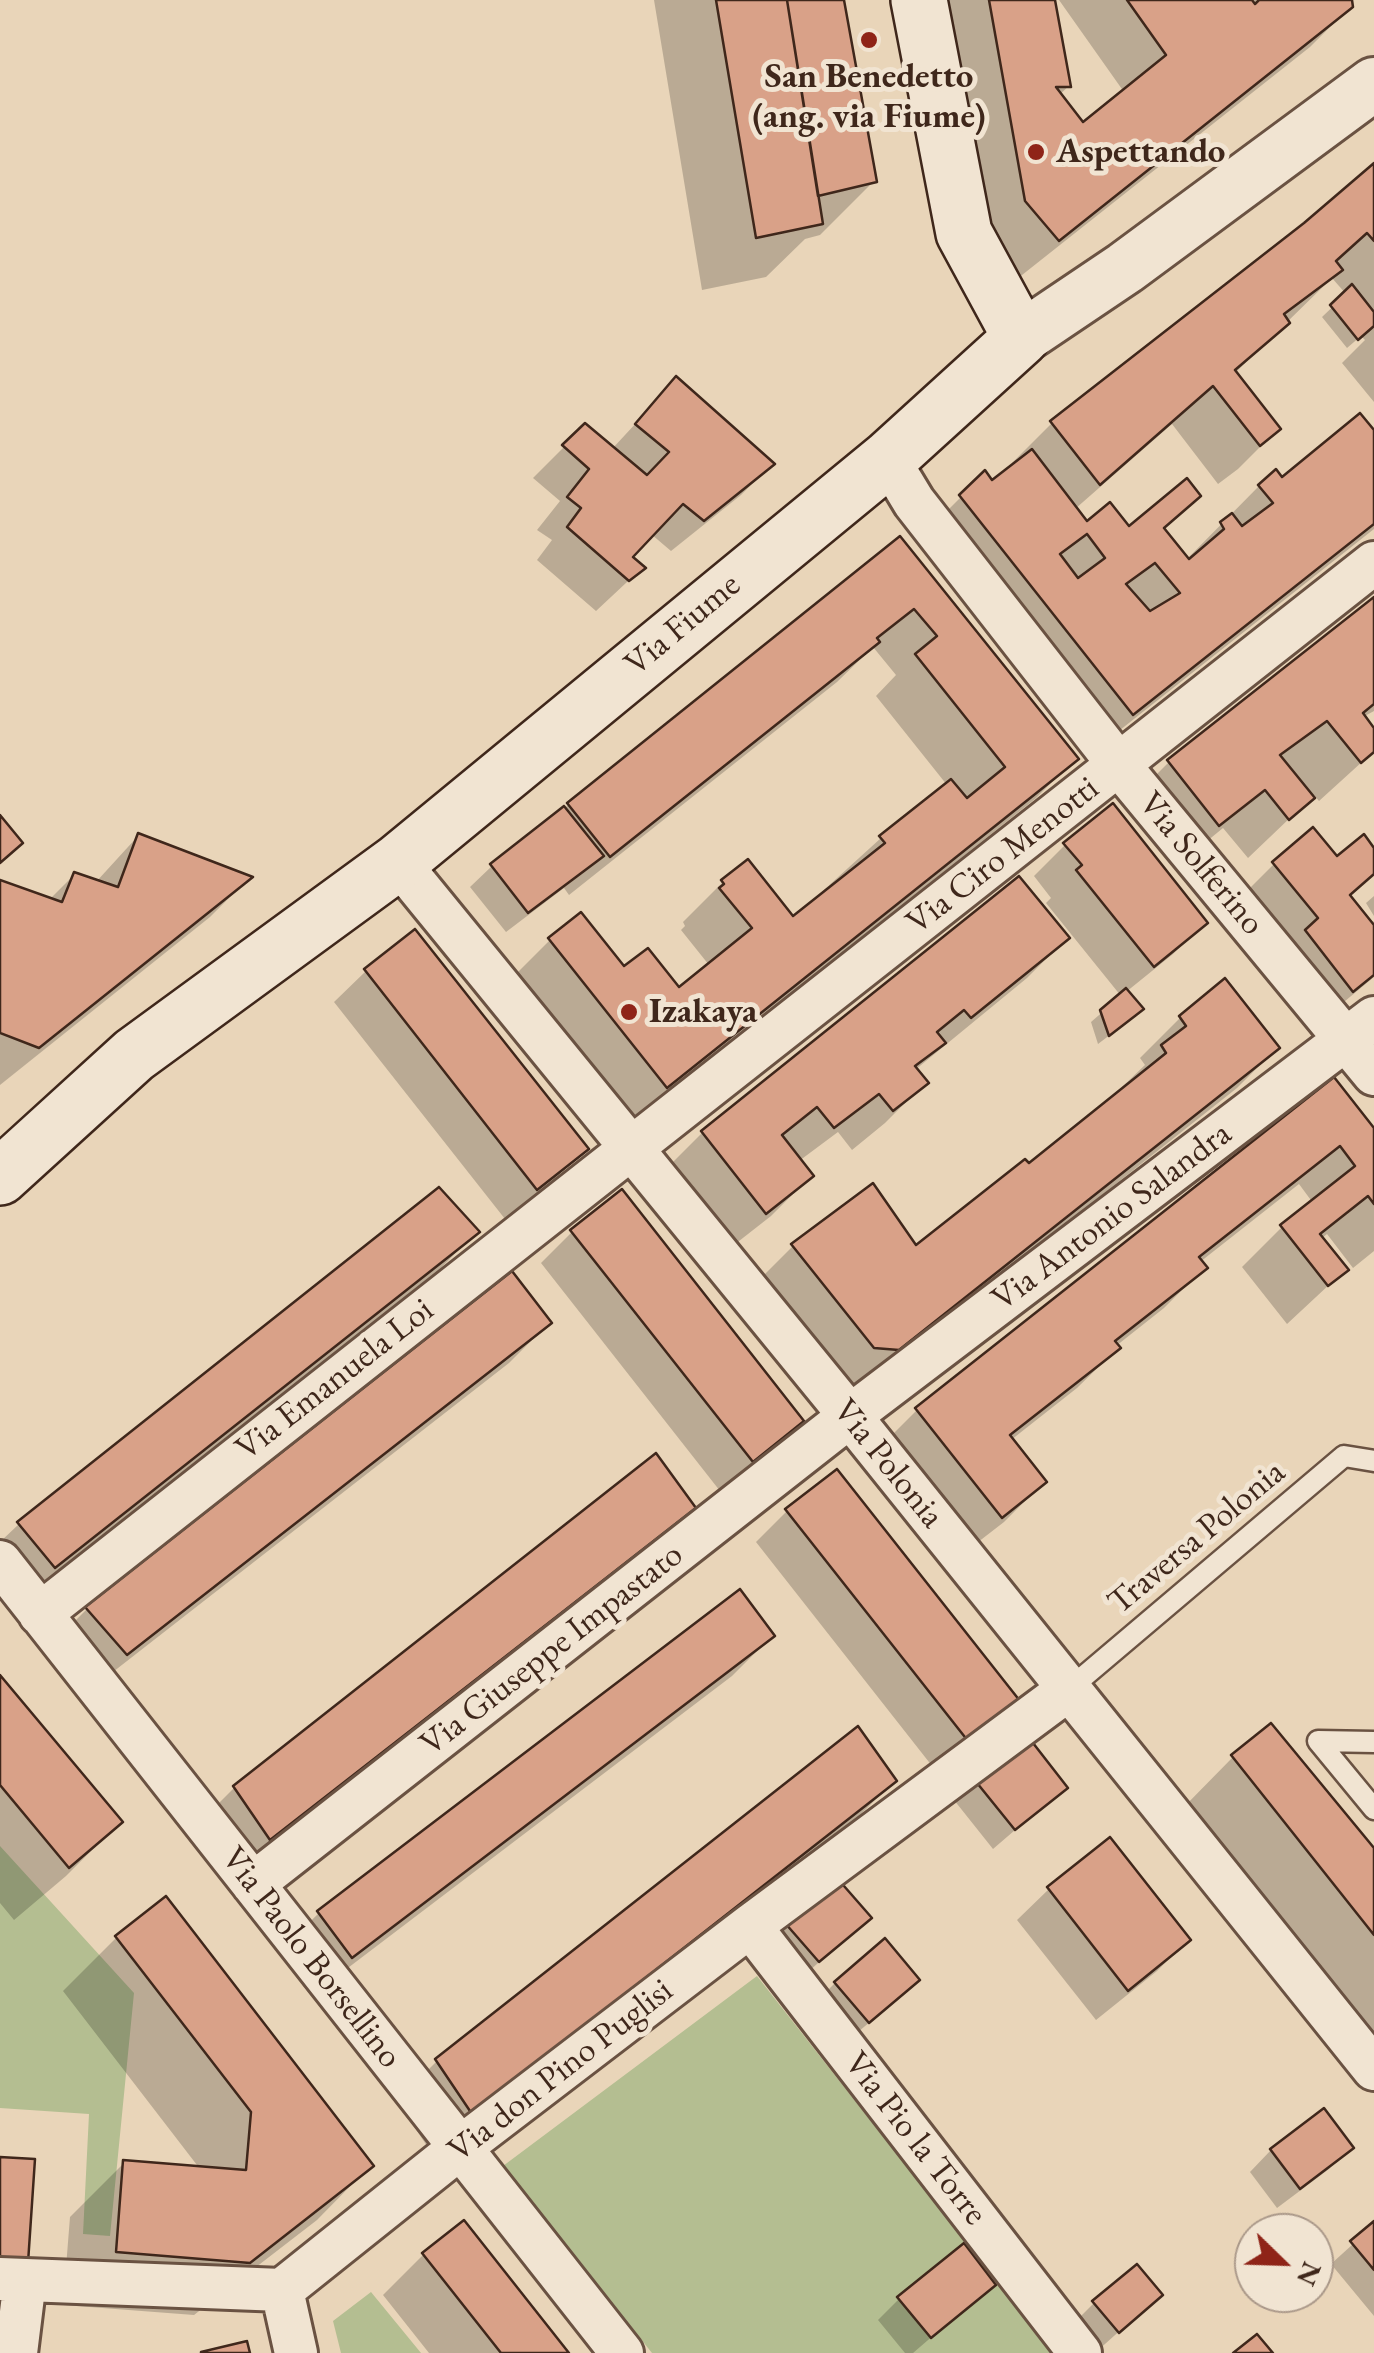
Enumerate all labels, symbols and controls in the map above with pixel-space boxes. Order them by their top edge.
marker: San Benedetto (ang. via Fiume) [858,29,880,51]
place label: San Benedetto (ang. via Fiume) [752,56,986,138]
place label: Aspettando [1056,131,1225,173]
marker: Aspettando [1025,141,1047,163]
street label: Via Fiume [617,565,749,685]
street label: Via Ciro Menotti [898,768,1108,944]
street label: Via Solferino [1129,784,1273,944]
place label: Izakaya [649,991,757,1033]
marker: Izakaya [618,1001,640,1023]
street label: Via Antonio Salandra [984,1113,1240,1321]
street label: Via Emanuela Loi [228,1290,442,1470]
street label: Via Polonia [823,1391,953,1537]
street label: Traversa Polonia [1100,1452,1294,1624]
street label: Via Giuseppe Impastato [412,1534,692,1766]
street label: Via Paolo Borsellino [212,1839,410,2077]
street label: Via don Pino Puglisi [440,1970,682,2172]
street label: Via Pio la Torre [834,2044,996,2234]
north arrow [1234,2213,1334,2313]
text: N [1289,2256,1331,2291]

